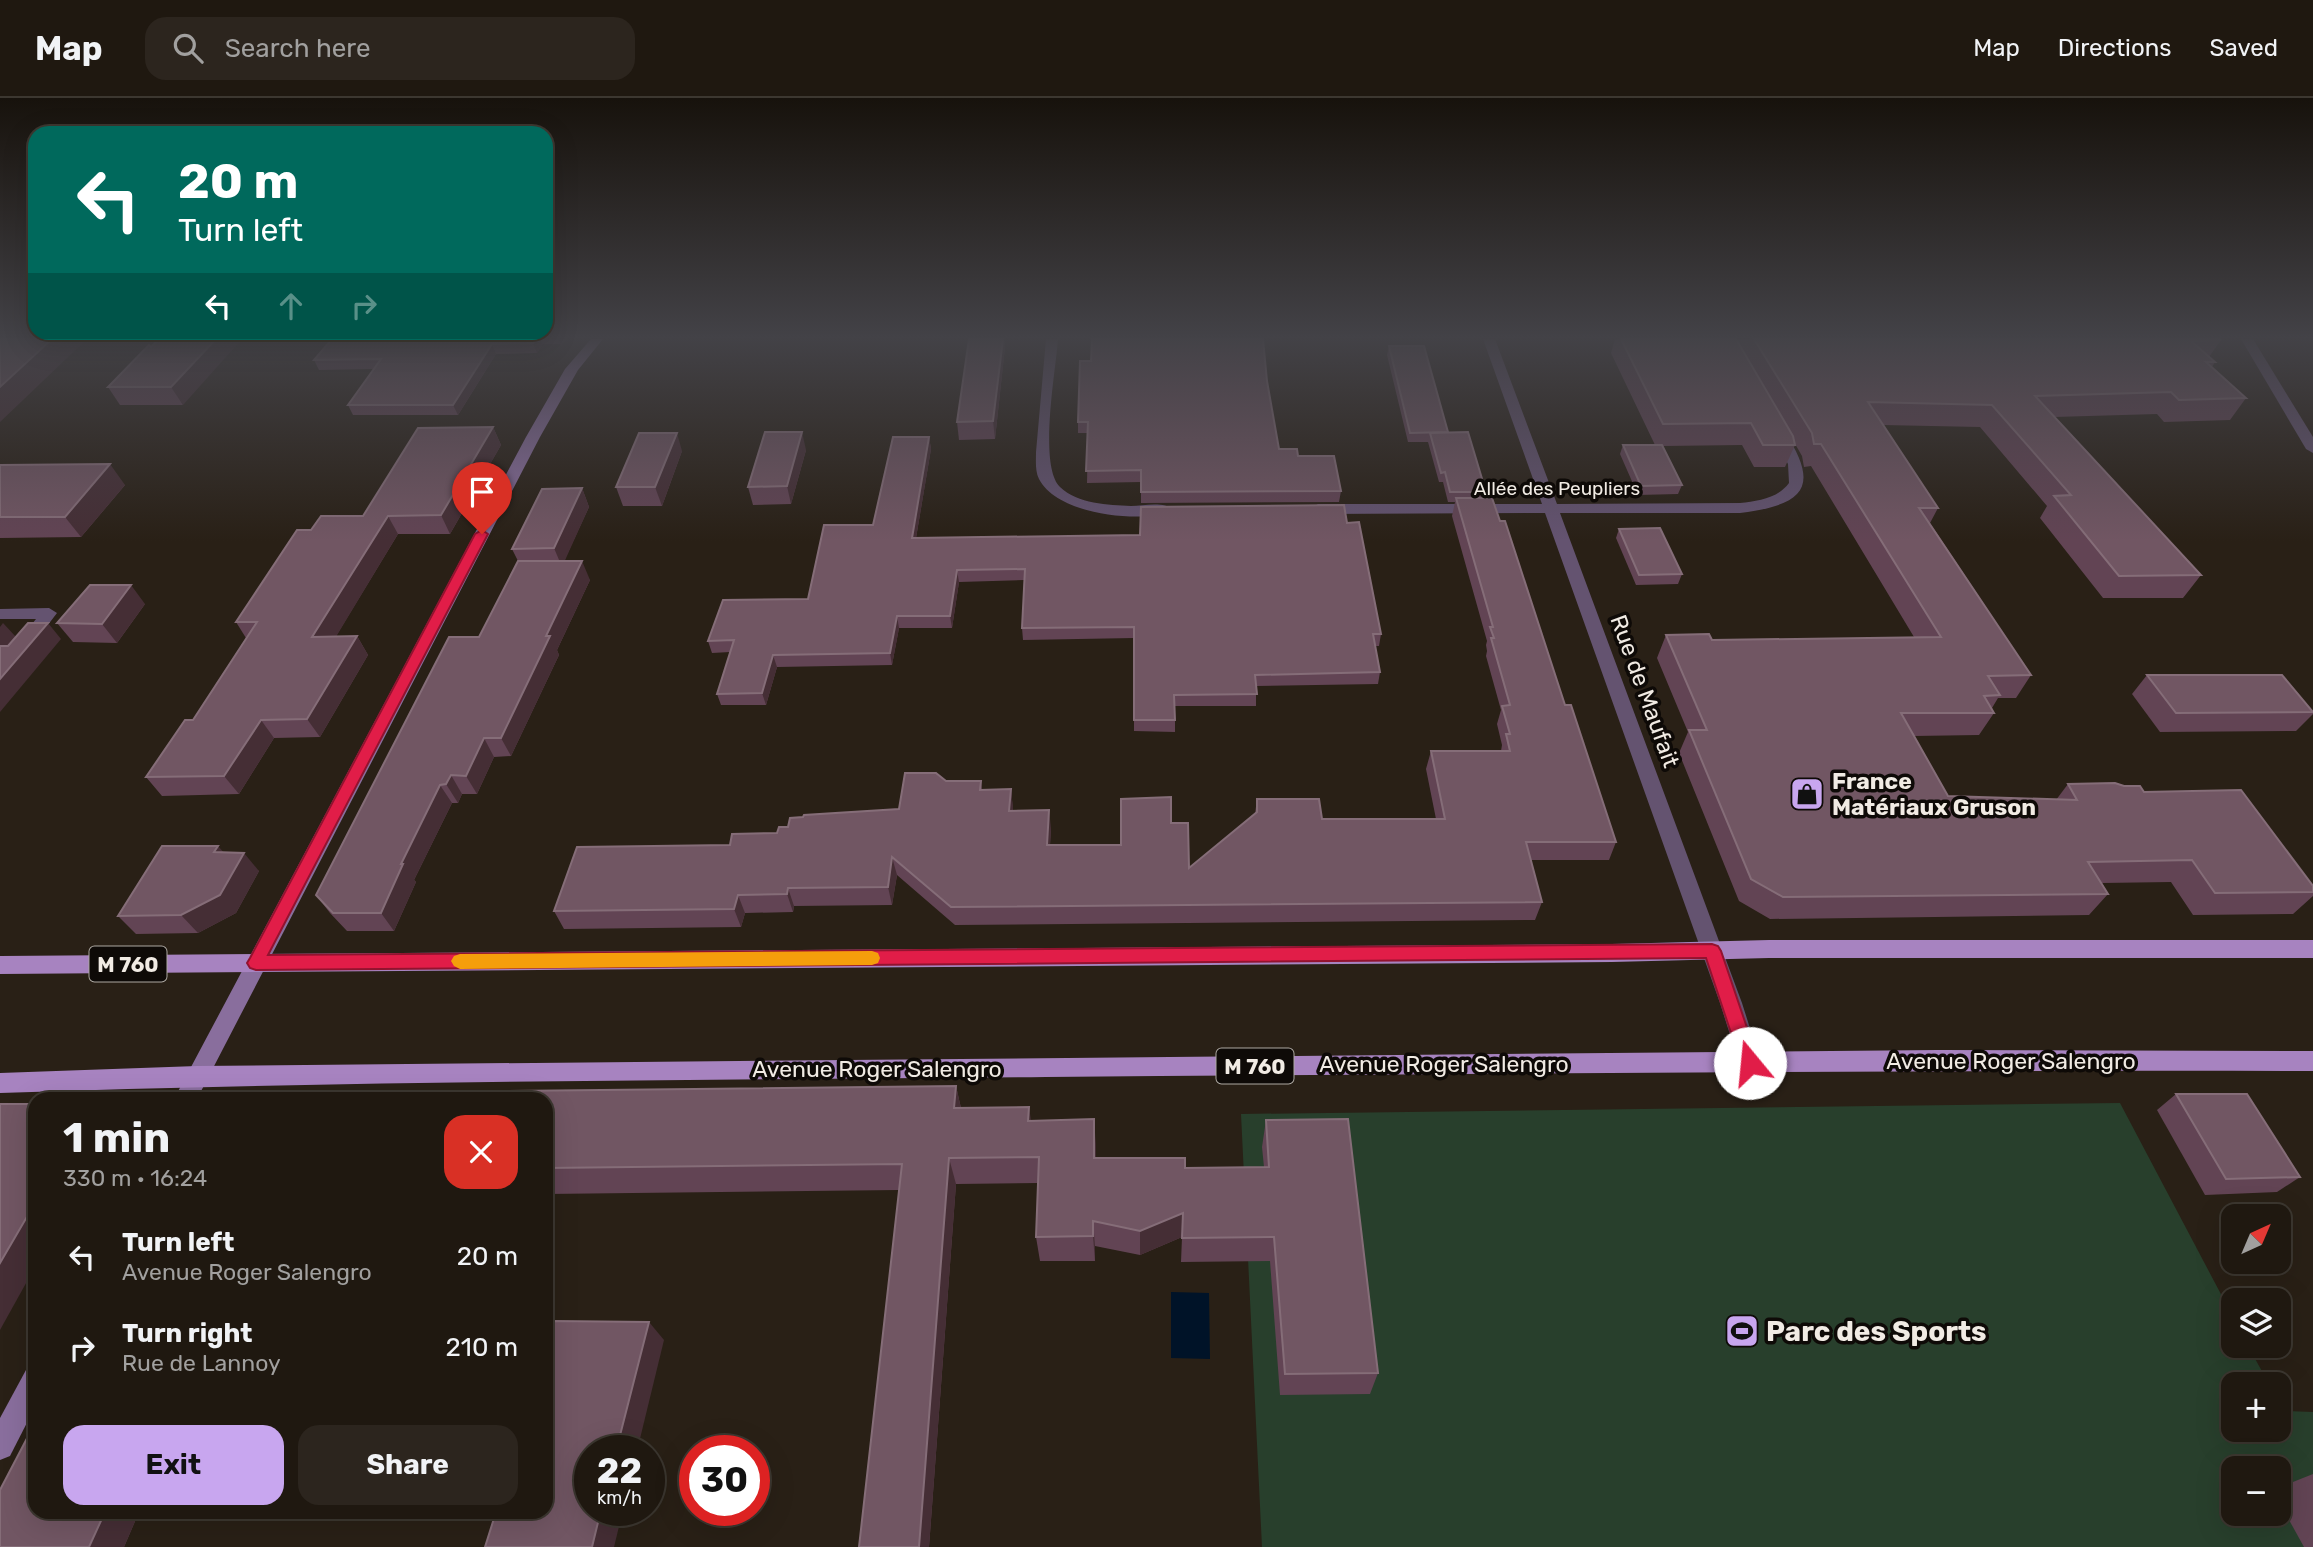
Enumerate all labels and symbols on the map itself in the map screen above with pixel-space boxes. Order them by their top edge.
pin [452,462,512,534]
street label: Allée des Peupliers [1474,477,1640,500]
street label: Rue de Maufait [1604,611,1686,771]
place label: France Matériaux Gruson [1832,767,2036,821]
shop icon: France Matériaux Gruson [1788,775,1826,813]
road number: M 760 [90,946,166,982]
position arrow [1713,1026,1787,1100]
street label: Avenue Roger Salengro [1886,1047,2136,1075]
road number: M 760 [1216,1048,1294,1084]
street label: Avenue Roger Salengro [1319,1050,1569,1078]
street label: Avenue Roger Salengro [752,1055,1002,1083]
north arrow [2221,1204,2291,1274]
sports icon: Parc des Sports [1723,1312,1761,1350]
place label: Parc des Sports [1766,1315,1987,1348]
speed limit sign: 30 [679,1435,770,1526]

